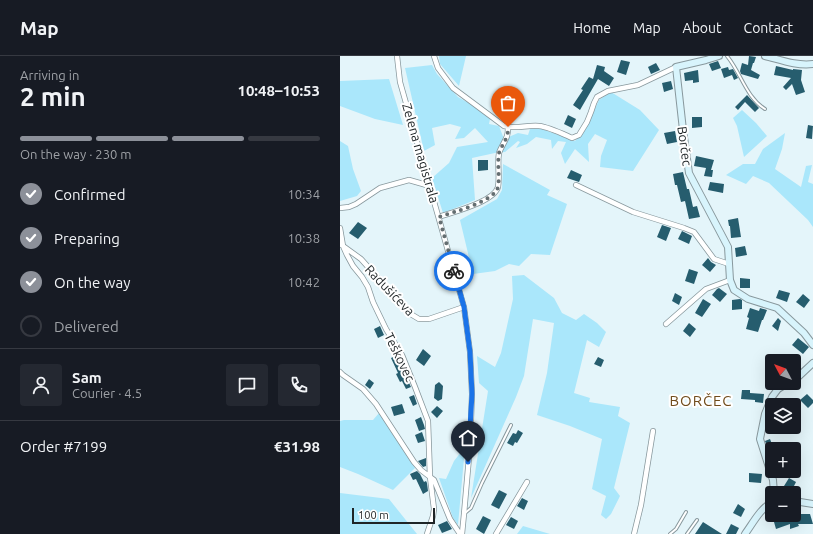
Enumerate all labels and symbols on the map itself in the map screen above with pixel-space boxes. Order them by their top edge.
pin [491,86,525,127]
street label: Zelena magistrala [400,101,442,205]
street label: Borčec [675,125,695,167]
courier [434,251,474,291]
street label: Radušićeva [362,262,418,318]
street label: Teškovec [382,330,418,384]
north arrow [765,354,801,390]
district label: BORČEC [670,392,733,409]
pin [451,421,485,462]
scale bar [352,506,435,525]

